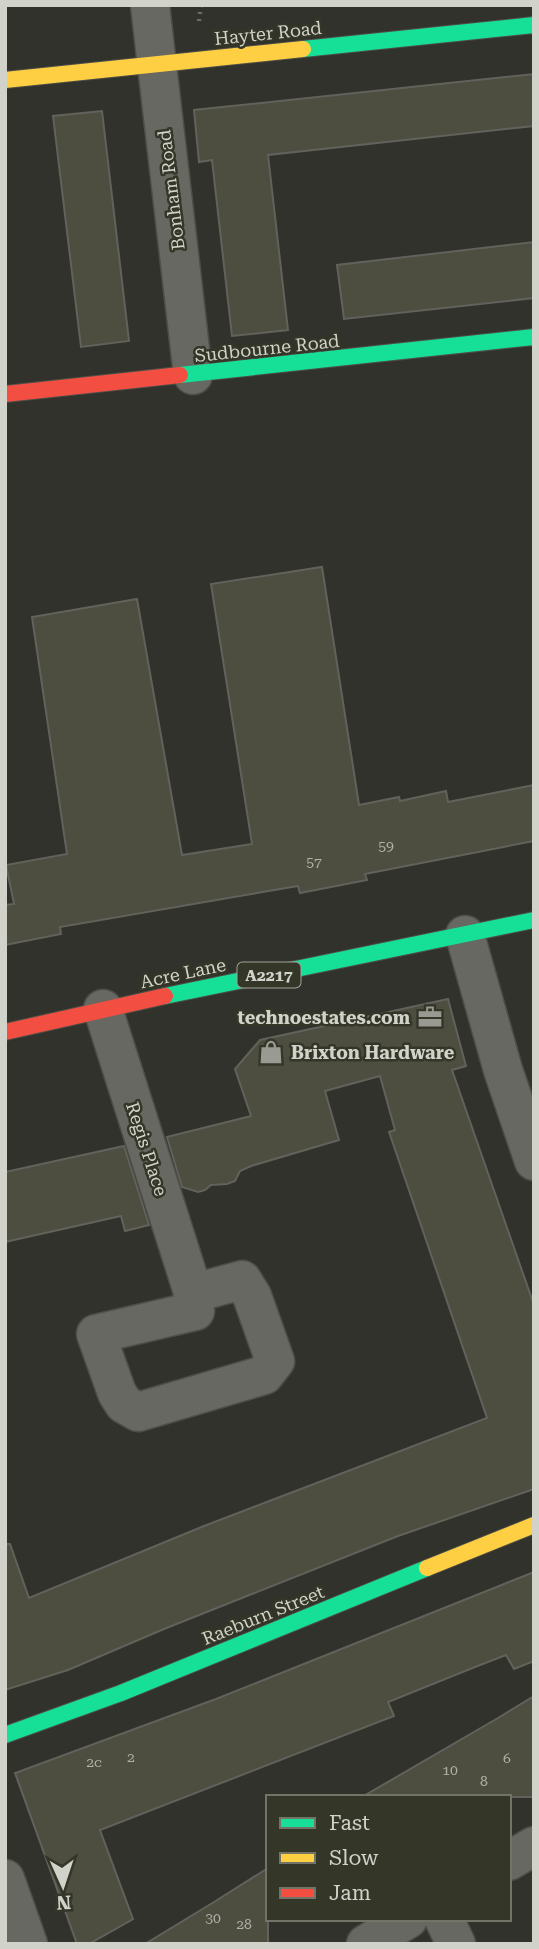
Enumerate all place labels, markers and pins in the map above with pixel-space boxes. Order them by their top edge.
office icon: technoestates.com [416,1003,444,1031]
place label: technoestates.com [238,1007,411,1028]
shop icon: Brixton Hardware [257,1038,285,1066]
place label: Brixton Hardware [291,1042,455,1063]

